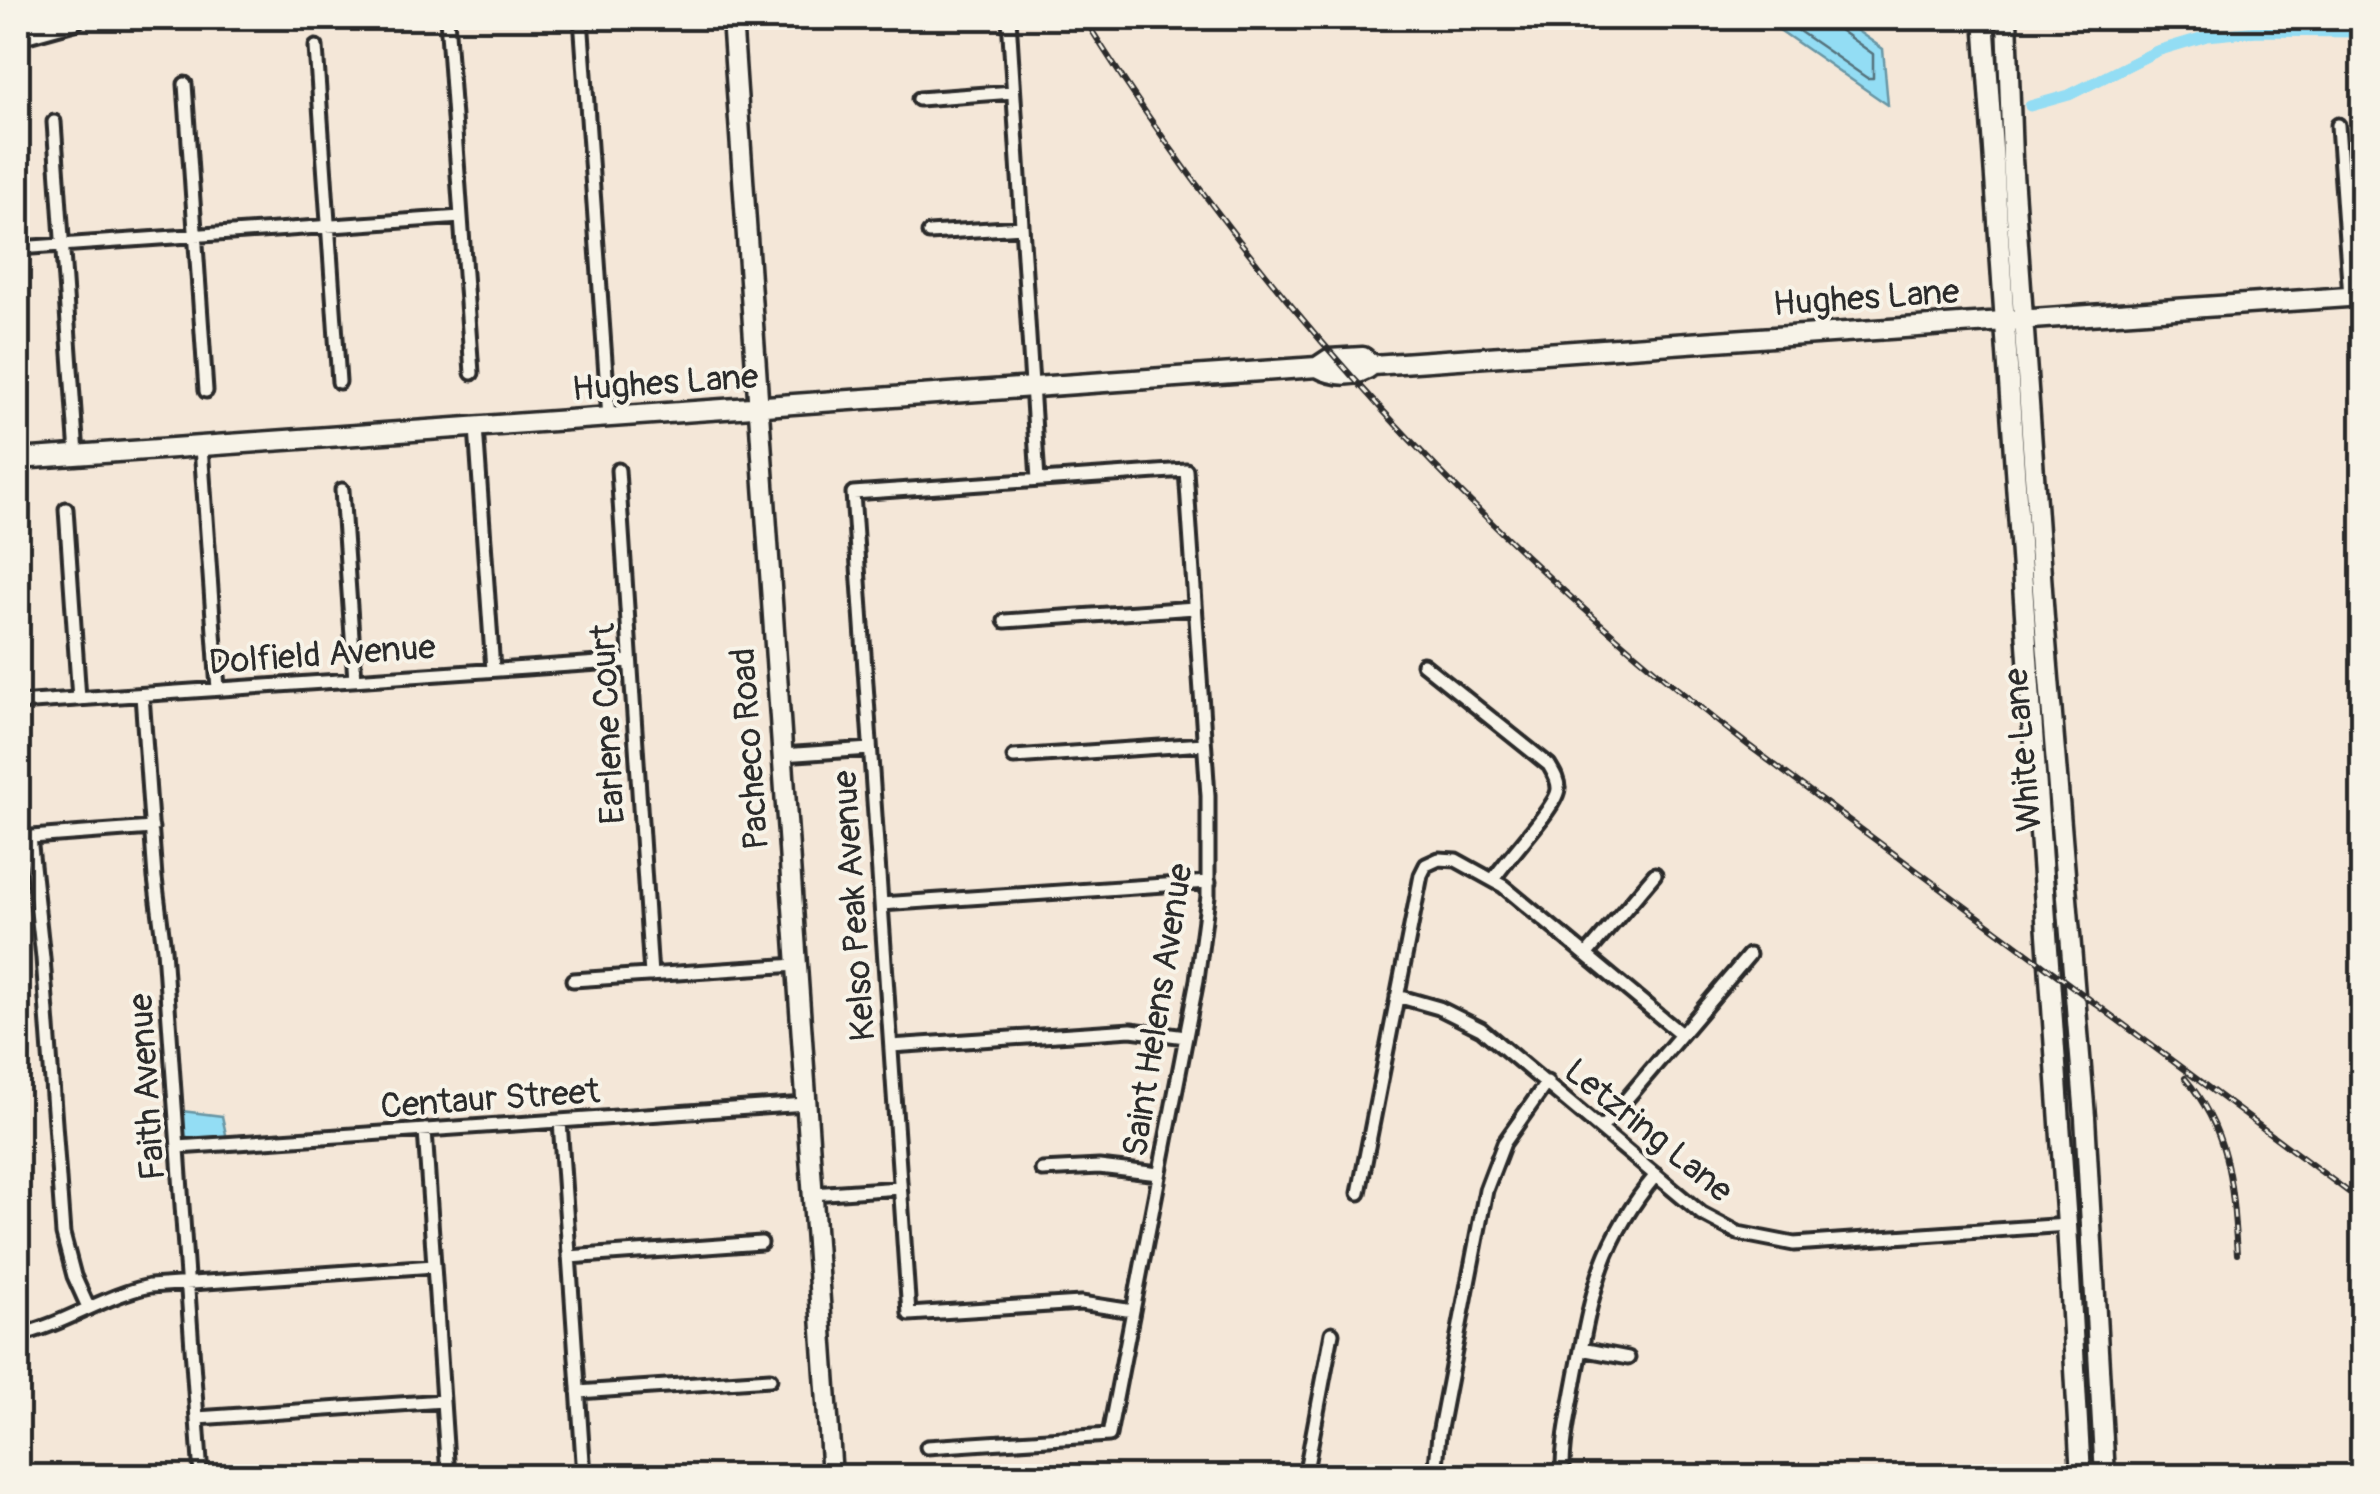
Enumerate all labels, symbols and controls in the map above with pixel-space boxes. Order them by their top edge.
street label: Hughes Lane [1771,270,1961,326]
street label: Hughes Lane [570,355,760,411]
street label: Earlene Court [581,621,635,826]
street label: Dolfield Avenue [207,625,437,685]
street label: Pacheco Road [721,646,779,851]
street label: White Lane [1994,666,2052,833]
street label: Kelso Peak Avenue [823,769,885,1043]
street label: Saint Helens Avenue [1113,860,1203,1160]
street label: Faith Avenue [119,992,175,1182]
street label: Letzring Lane [1555,1049,1742,1212]
street label: Centaur Street [379,1069,602,1129]

